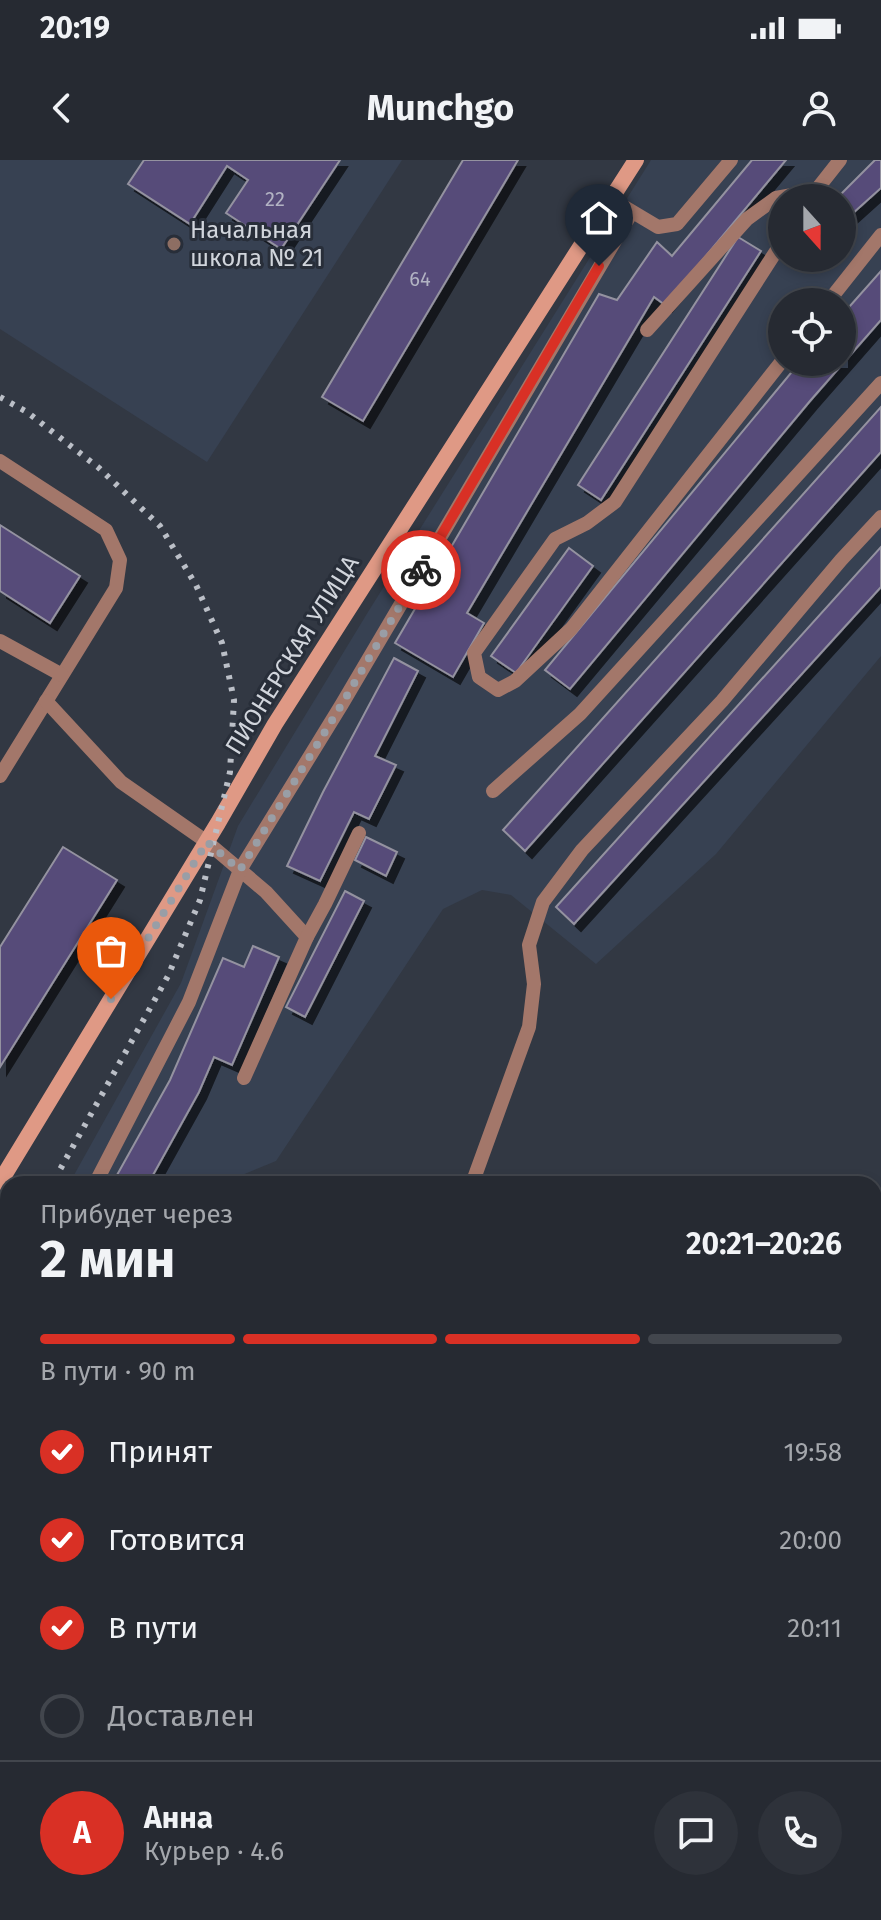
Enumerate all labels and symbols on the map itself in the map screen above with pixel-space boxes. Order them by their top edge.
pin [565,184,633,266]
north arrow [768,184,856,272]
house number: 22 [265,187,285,211]
place label: Начальная школа № 21 [190,216,323,272]
marker: Начальная школа № 21 [165,235,183,253]
house number: 64 [409,267,431,291]
courier [381,530,461,610]
street label: ПИОНЕРСКАЯ УЛИЦА [219,550,365,759]
pin [77,917,145,999]

